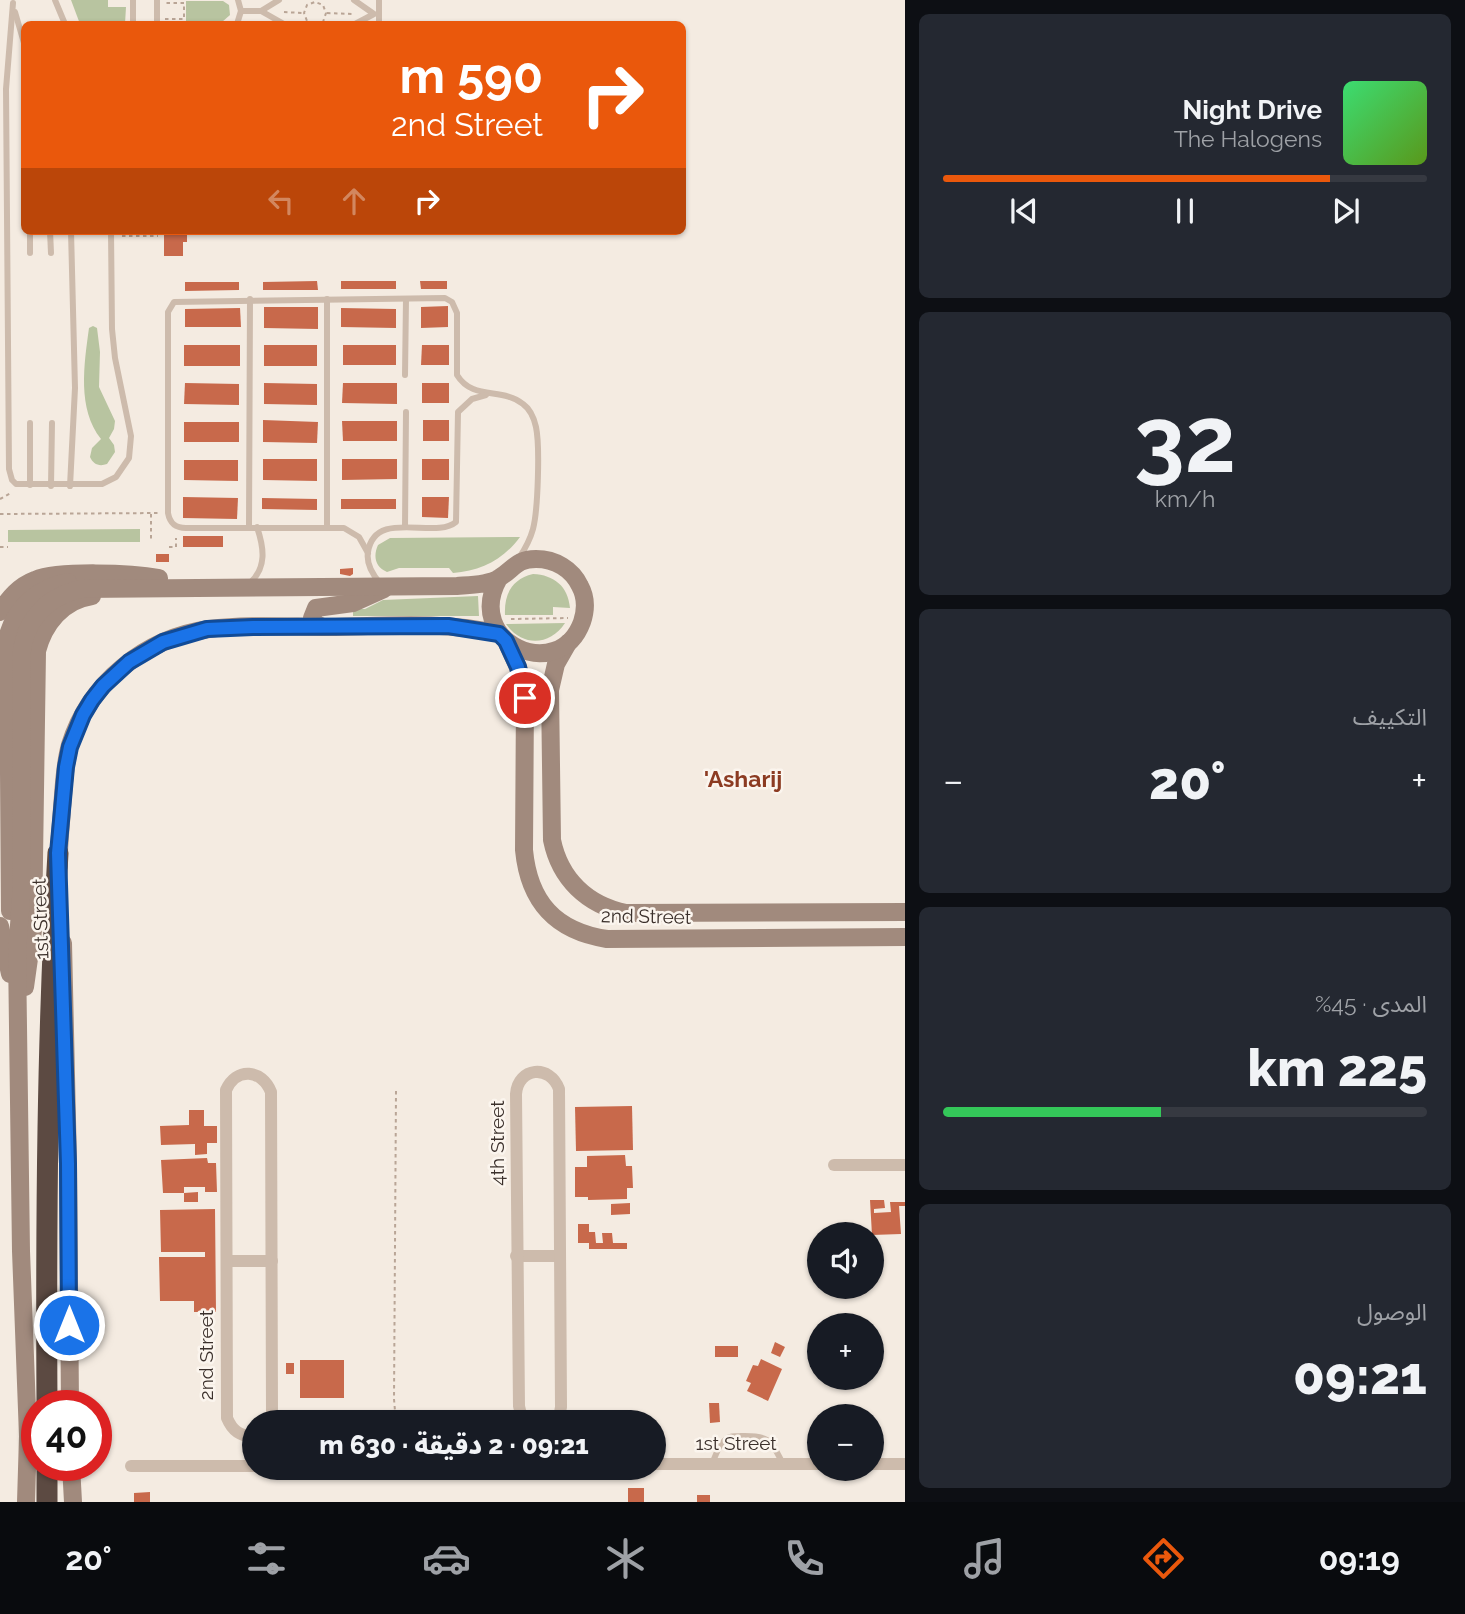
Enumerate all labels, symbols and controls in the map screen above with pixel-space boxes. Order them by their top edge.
text: 590 m [400,47,543,104]
icon: right [567,49,658,140]
text: Night Drive [1183,95,1322,125]
text: 2nd Street [391,106,543,143]
text: The Halogens [1174,125,1322,152]
icon: left [262,182,300,220]
icon: ahead [335,182,373,220]
icon: right [408,182,446,220]
icon: previous [1005,192,1043,230]
icon: pause [1166,192,1204,230]
icon: next [1327,192,1365,230]
text: 32 [1134,386,1236,493]
text: km/h [1155,485,1215,512]
pin [495,668,555,728]
icon: arrive [506,679,544,717]
text: التكييف [1353,703,1427,730]
text: 20° [1149,750,1226,811]
text: − [943,758,963,803]
text: + [1411,758,1427,803]
district label: 'Asharij [704,765,782,792]
street label: 1st Street [28,877,52,960]
street label: 2nd Street [601,904,692,928]
text: المدى · 45% [1315,990,1427,1017]
text: 225 km [1247,1037,1427,1098]
street label: 4th Street [486,1100,508,1186]
map controls [807,1222,884,1481]
button: sound [807,1222,884,1299]
position arrow [32,1288,106,1362]
text: الوصول [1357,1298,1427,1325]
street label: 2nd Street [195,1309,217,1400]
button: + [807,1313,884,1390]
text: 09:21 [1293,1345,1427,1406]
speed limit sign: 40 [21,1390,112,1481]
button: − [807,1404,884,1481]
text: 09:21 · 2 دقيقة · 630 m [319,1430,589,1460]
street label: 1st Street [695,1432,777,1454]
icon: filters [242,1534,291,1583]
icon: car [422,1534,471,1583]
icon: climate [601,1534,650,1583]
icon: phone [780,1534,829,1583]
icon: music [960,1534,1009,1583]
icon: directions [1139,1534,1188,1583]
text: 20° [65,1540,112,1577]
text: 09:19 [1319,1540,1400,1577]

